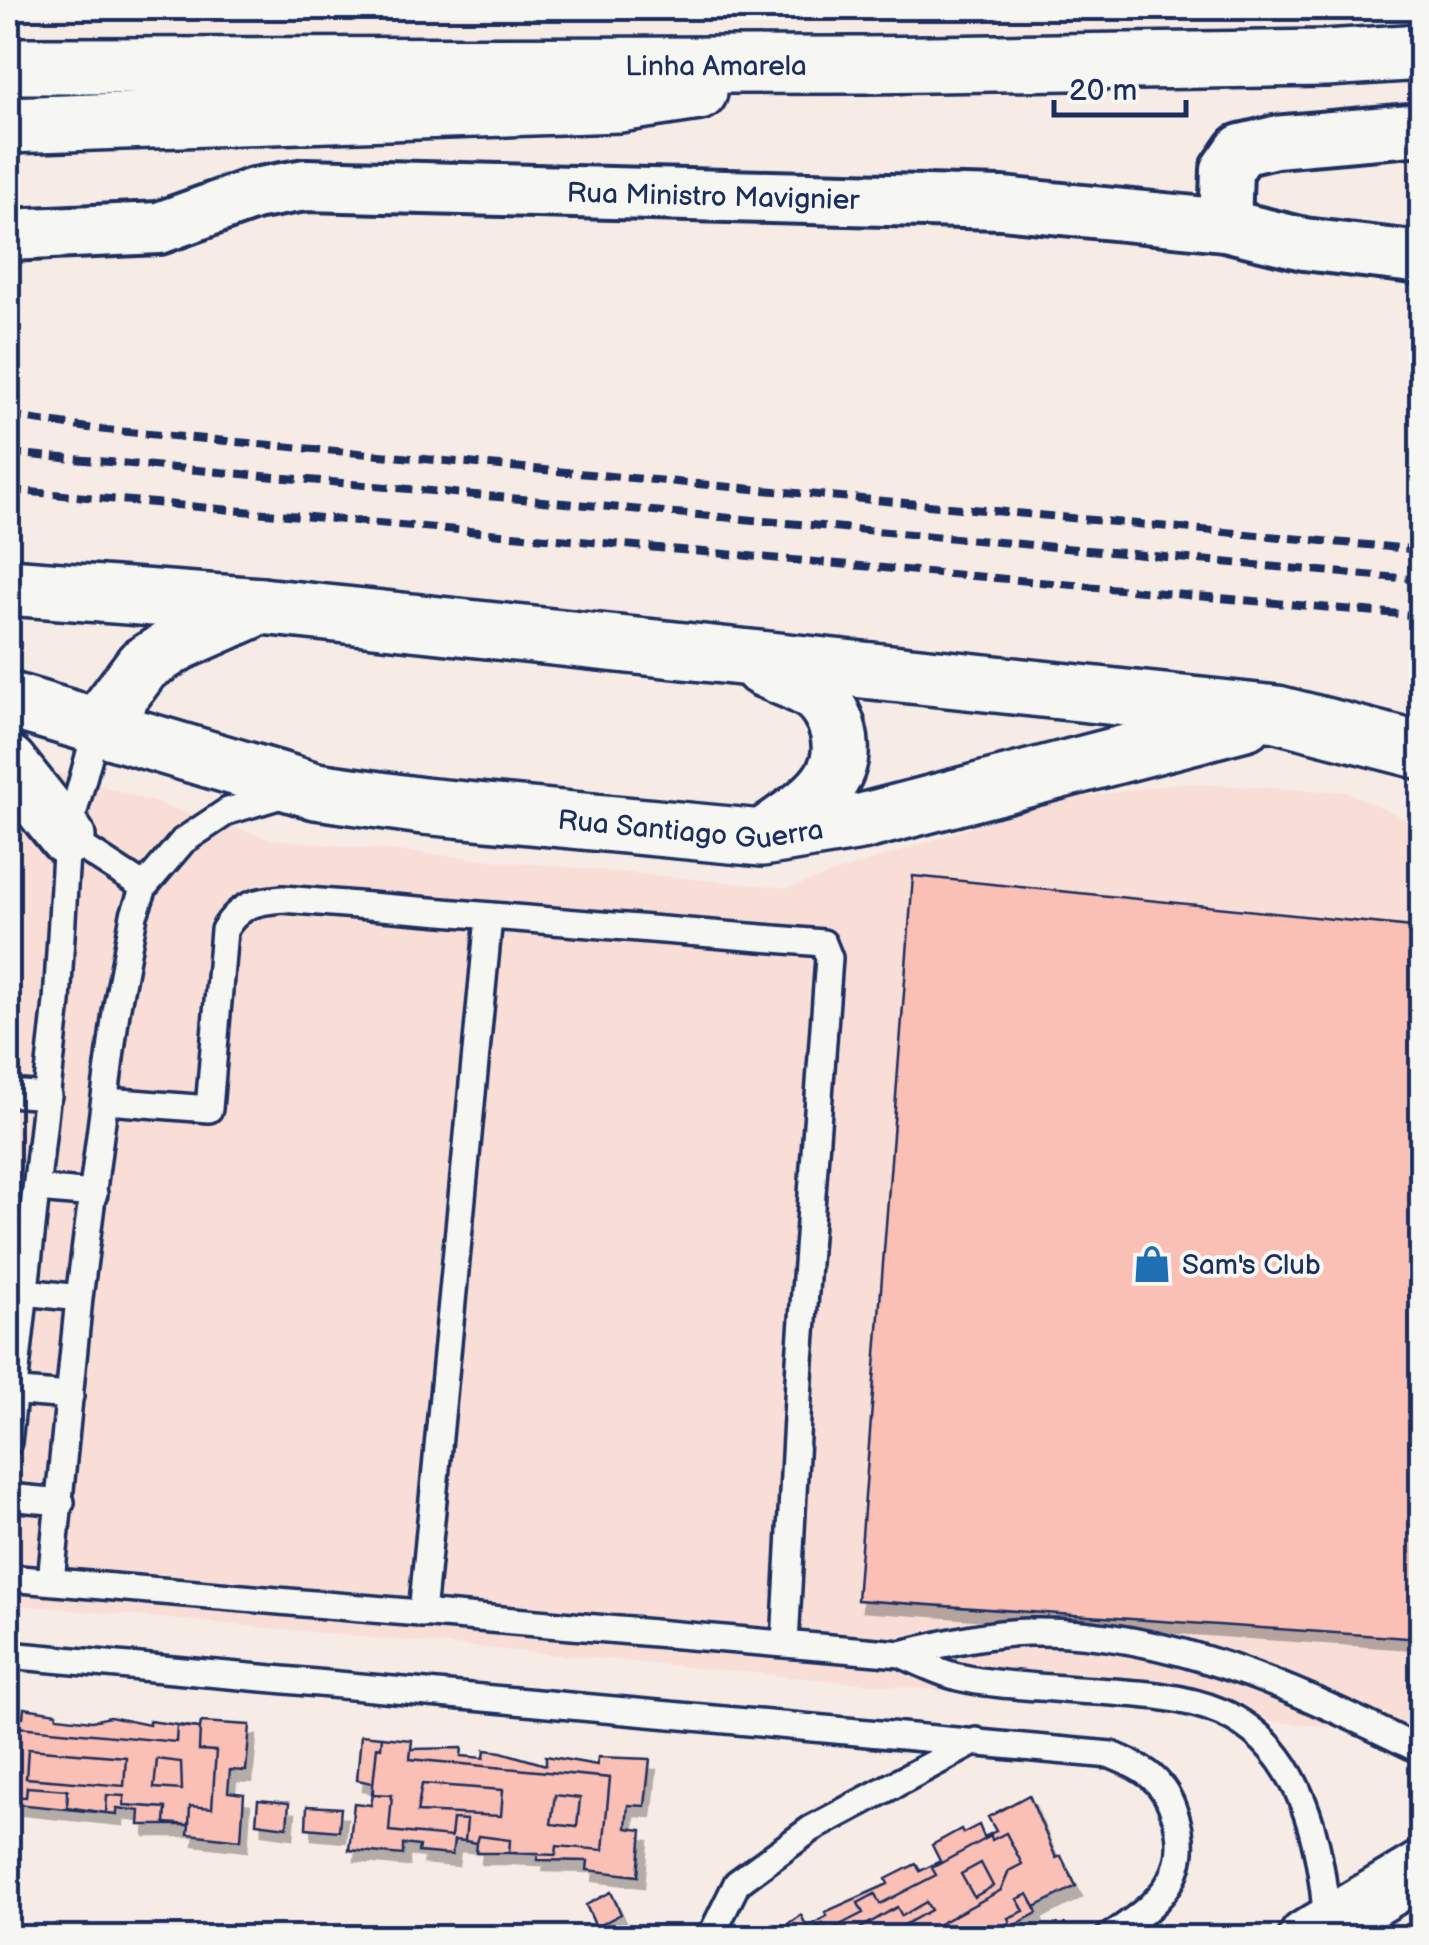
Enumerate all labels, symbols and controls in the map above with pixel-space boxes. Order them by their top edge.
street label: Linha Amarela [625,50,807,83]
scale bar [1054,55,1186,117]
text: 20 m [1069,73,1137,109]
street label: Rua Ministro Mavignier [566,177,861,217]
street label: Rua Santiago Guerra [556,804,826,857]
shop icon: Sam's Club [1131,1243,1173,1285]
place label: Sam's Club [1182,1249,1321,1282]

